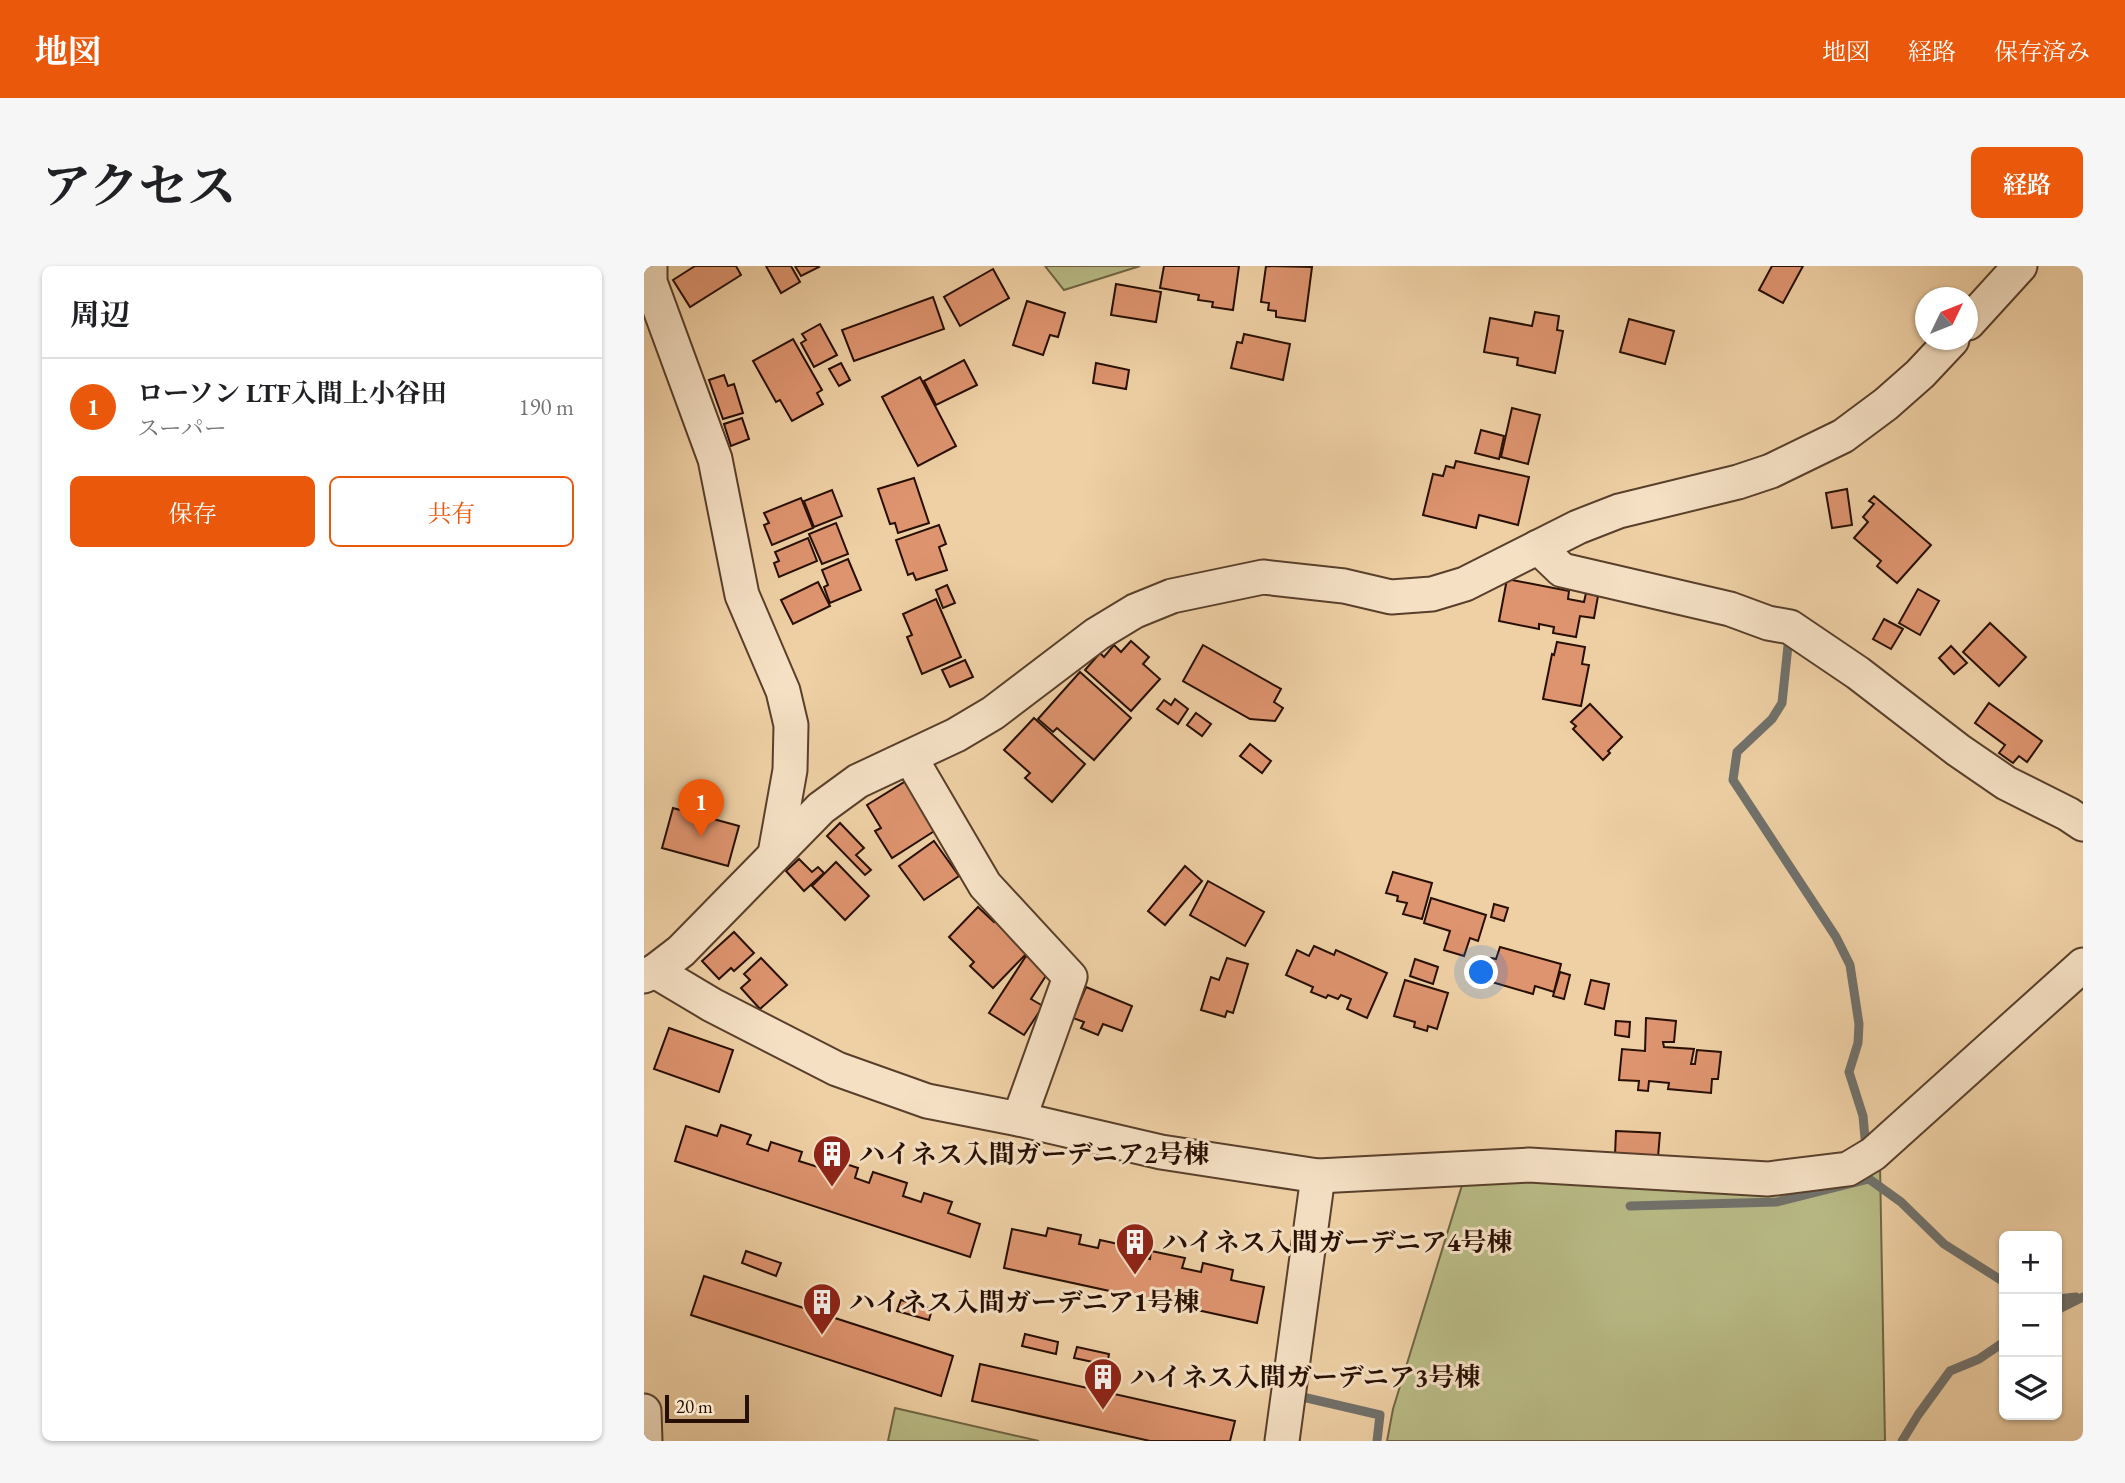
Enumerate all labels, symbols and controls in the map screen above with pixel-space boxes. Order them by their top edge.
text: 地図 [35,30,101,73]
text: 地図 [1822,36,1870,67]
text: 経路 [1908,36,1956,67]
text: 保存済み [1994,36,2090,67]
button: 経路 [1971,147,2083,218]
text: アクセス [42,154,237,218]
north arrow [1915,287,1978,350]
text: 周辺 [70,295,130,334]
text: ローソン LTF入間上小谷田 [137,376,447,410]
text: 1 [87,392,99,422]
text: 190 m [518,392,574,422]
text: スーパー [137,413,227,443]
button: 保存 [70,476,315,547]
button: 共有 [329,476,574,547]
pin: 1 [678,779,724,837]
your location [1464,955,1498,989]
building icon: ハイネス入間ガーデニア2号棟 [811,1133,853,1188]
place label: ハイネス入間ガーデニア2号棟 [859,1137,1209,1171]
building icon: ハイネス入間ガーデニア4号棟 [1114,1221,1156,1276]
place label: ハイネス入間ガーデニア4号棟 [1162,1225,1512,1259]
map controls [1999,1231,2062,1420]
button: + [1999,1231,2062,1294]
building icon: ハイネス入間ガーデニア1号棟 [801,1281,843,1336]
place label: ハイネス入間ガーデニア1号棟 [849,1285,1199,1319]
button: − [1999,1294,2062,1357]
building icon: ハイネス入間ガーデニア3号棟 [1082,1356,1124,1411]
button: layers [1999,1357,2062,1420]
place label: ハイネス入間ガーデニア3号棟 [1130,1360,1480,1394]
scale bar [665,1392,749,1424]
text: 20 m [676,1394,713,1419]

